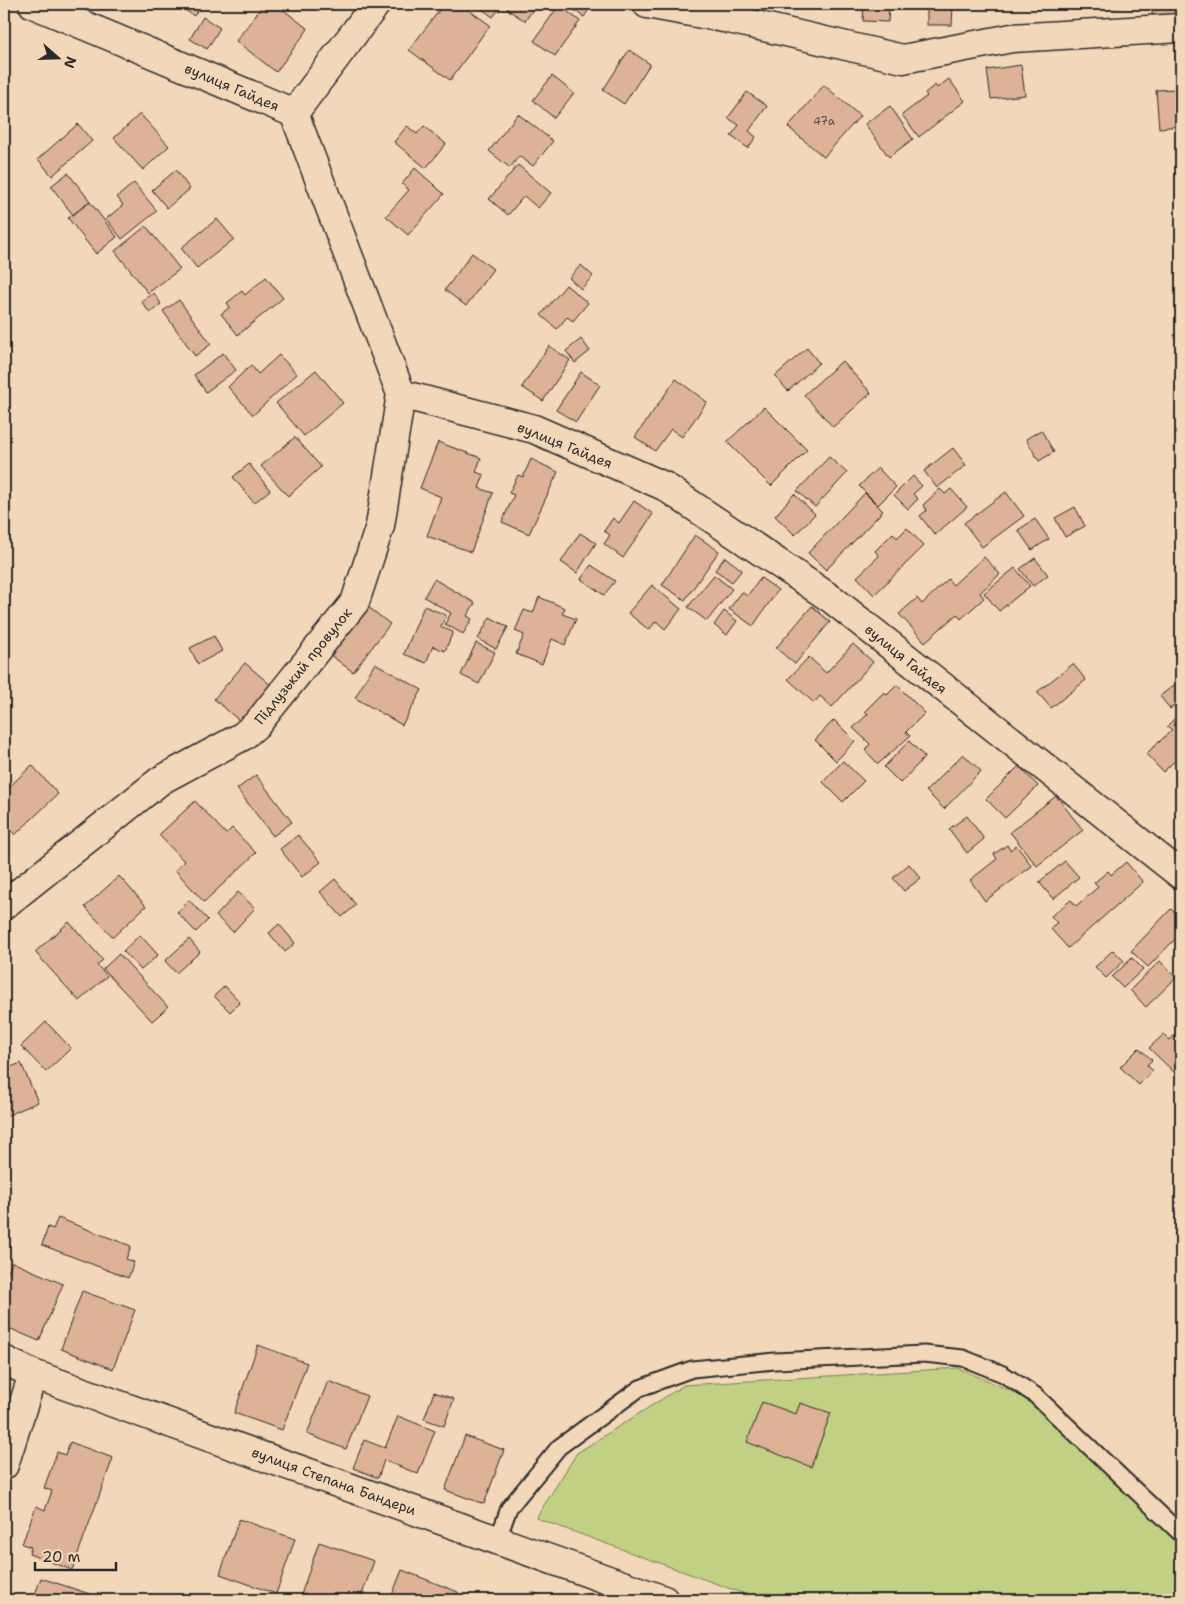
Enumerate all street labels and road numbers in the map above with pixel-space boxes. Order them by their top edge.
street label: вулиця Гайдея [182,59,282,115]
street label: вулиця Гайдея [515,418,615,472]
street label: Підлузький провулок [250,603,356,728]
street label: вулиця Гайдея [861,620,951,698]
street label: вулиця Степана Бандери [249,1443,419,1519]

